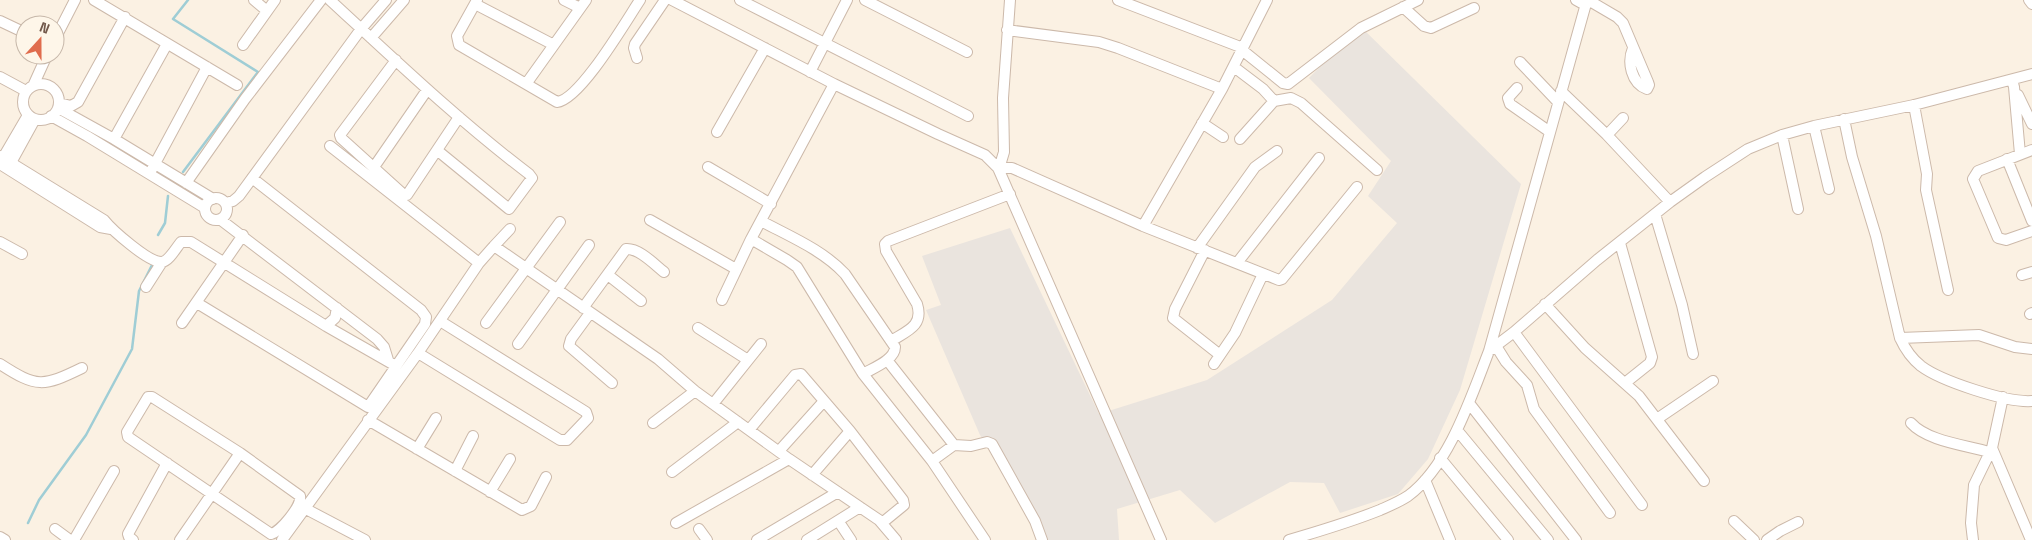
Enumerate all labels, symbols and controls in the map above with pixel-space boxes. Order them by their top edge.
north arrow [15,15,65,65]
text: N [37,18,52,38]

